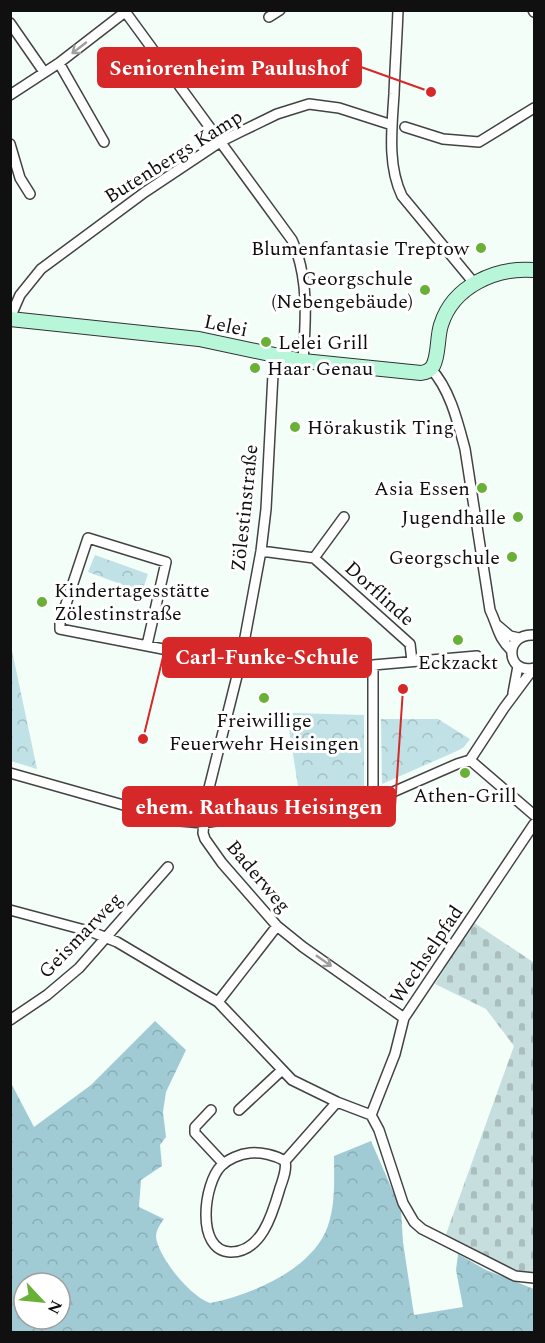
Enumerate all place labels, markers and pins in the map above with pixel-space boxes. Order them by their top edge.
callout: Seniorenheim Paulushof [98,48,361,87]
place label: Blumenfantasie Treptow [251,234,470,264]
marker: Blumenfantasie Treptow [474,241,488,255]
place label: Georgschule (Nebengebäude) [271,264,413,317]
marker: Georgschule (Nebengebäude) [418,283,432,297]
place label: Lelei Grill [278,328,368,358]
marker: Lelei Grill [259,335,273,349]
place label: Haar Genau [267,354,373,384]
marker: Haar Genau [248,361,262,375]
place label: Hörakustik Ting [307,413,454,443]
marker: Hörakustik Ting [288,420,302,434]
place label: Asia Essen [374,474,470,504]
marker: Asia Essen [475,481,489,495]
place label: Jugendhalle [401,503,506,533]
marker: Jugendhalle [511,510,525,524]
place label: Georgschule [389,543,500,573]
marker: Georgschule [505,550,519,564]
place label: Kindertagesstätte Zölestinstraße [54,576,210,629]
marker: Kindertagesstätte Zölestinstraße [35,595,49,609]
marker: Eckzackt [451,633,465,647]
callout: Carl-Funke-Schule [163,638,371,677]
place label: Eckzackt [418,648,498,678]
marker: Freiwillige Feuerwehr Heisingen [257,691,271,705]
place label: Freiwillige Feuerwehr Heisingen [169,706,359,759]
marker: Athen-Grill [458,766,472,780]
place label: Athen-Grill [413,781,517,811]
callout: ehem. Rathaus Heisingen [123,787,395,826]

